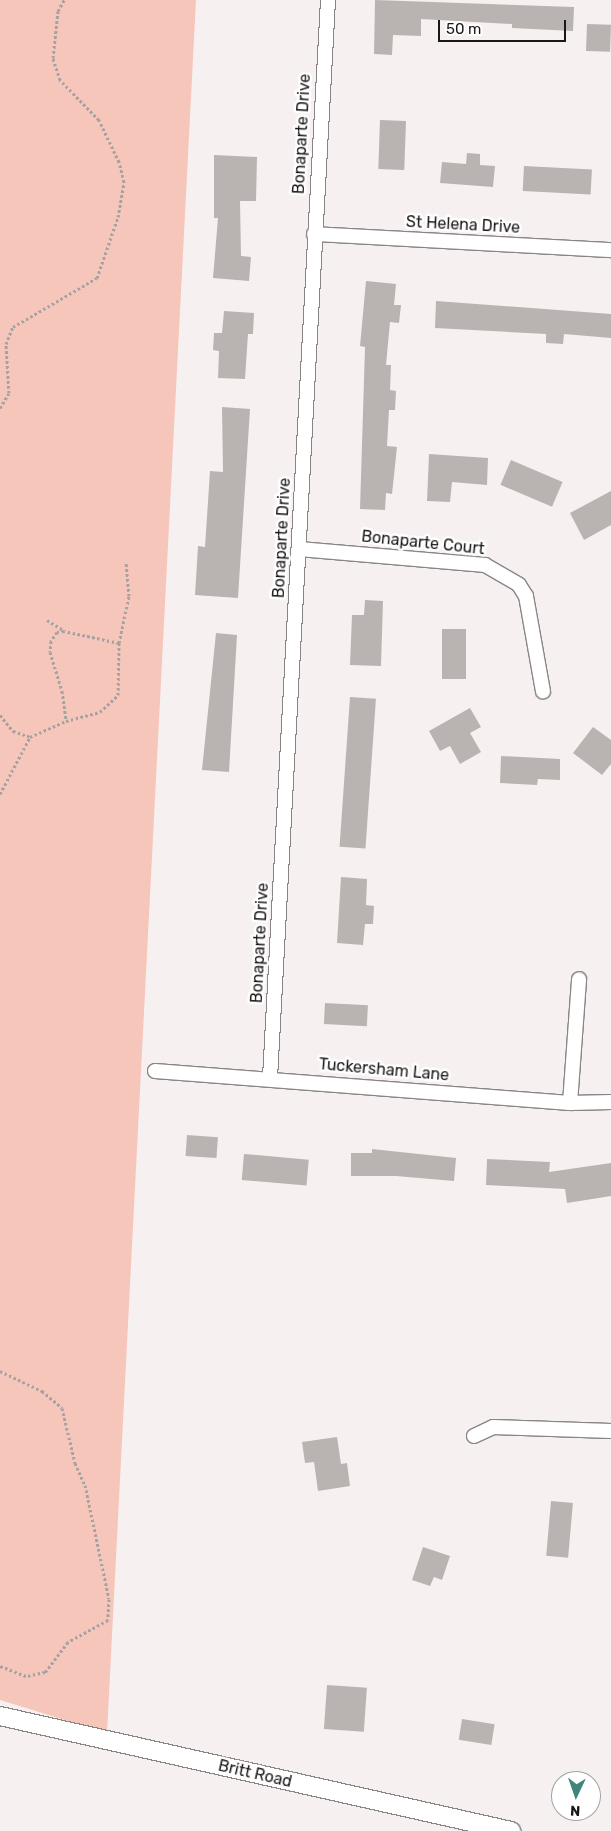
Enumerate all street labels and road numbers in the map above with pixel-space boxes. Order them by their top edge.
street label: Bonaparte Drive [289,73,315,195]
street label: St Helena Drive [405,212,521,238]
street label: Bonaparte Drive [269,477,295,599]
street label: Bonaparte Court [360,527,486,559]
street label: Bonaparte Drive [247,882,273,1004]
street label: Tuckersham Lane [318,1055,450,1085]
street label: Britt Road [216,1756,294,1792]

